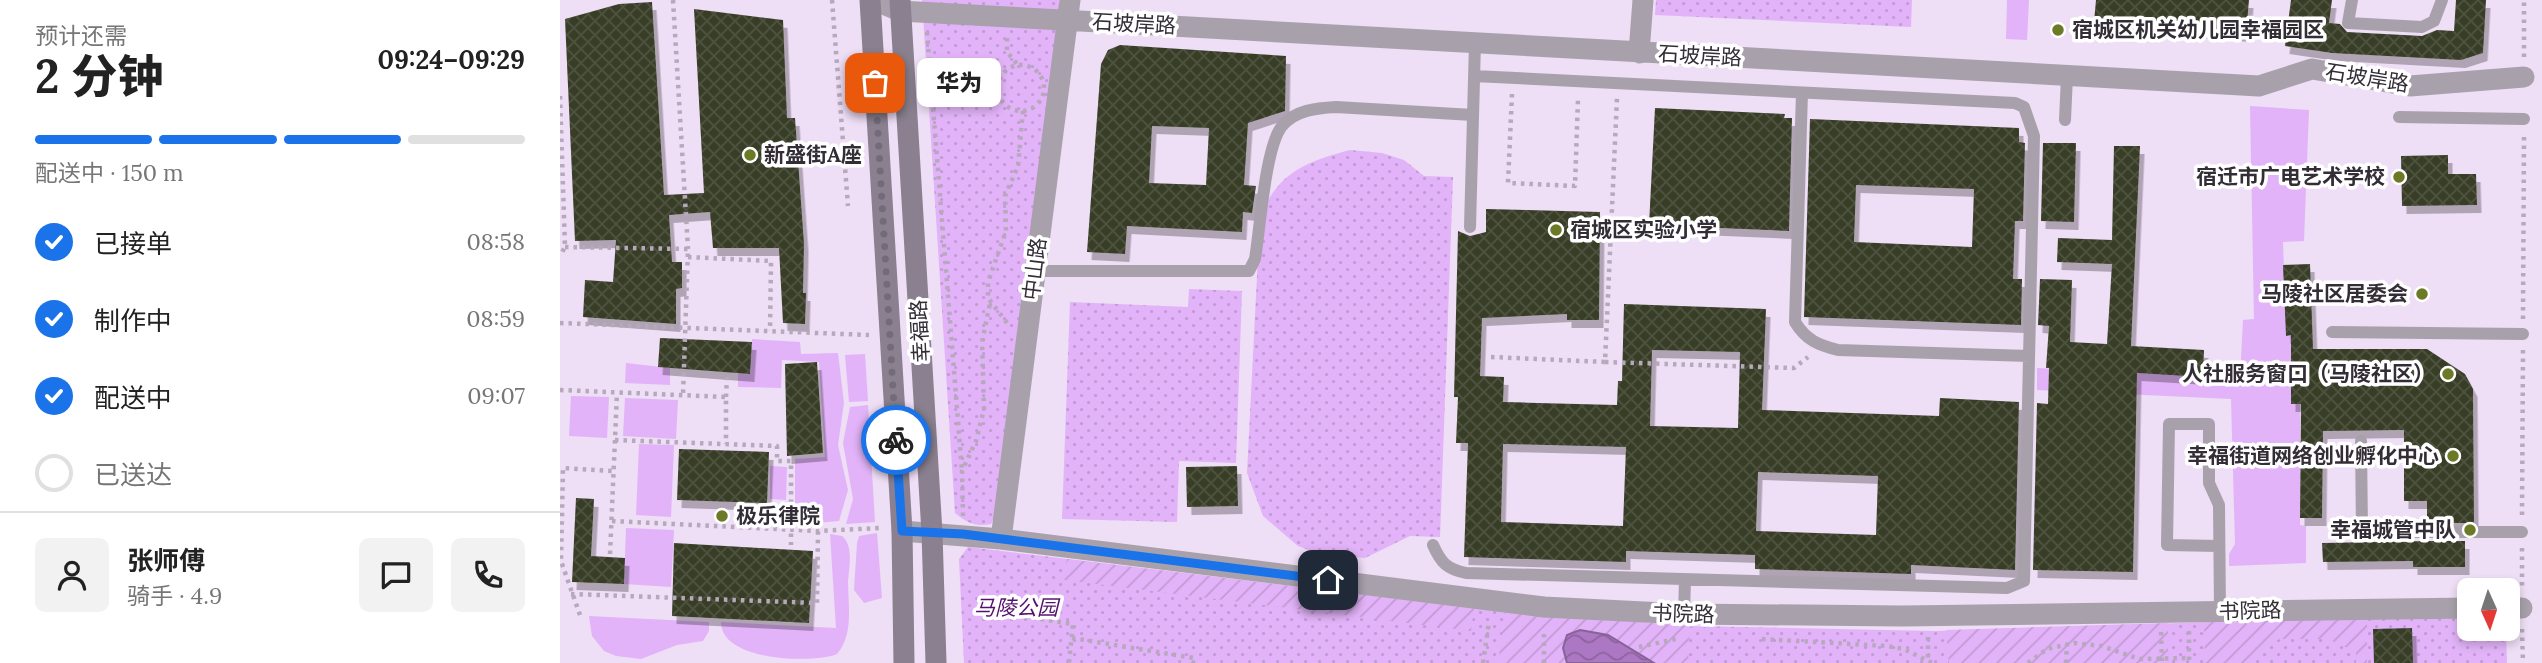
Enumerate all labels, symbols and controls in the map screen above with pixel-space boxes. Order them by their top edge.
street label: 石坡岸路 [1091,8,1177,39]
place label: 宿城区机关幼儿园幸福园区 [2072,16,2324,43]
text: 预计还需 [35,21,127,50]
marker: 宿城区机关幼儿园幸福园区 [2050,22,2066,38]
street label: 石坡岸路 [1657,40,1743,71]
text: 09:24–09:29 [377,43,525,76]
text: 2 分钟 [35,47,164,106]
pin [845,53,905,113]
callout: 华为 [917,58,1001,108]
street label: 石坡岸路 [2323,58,2411,97]
icon: bag [856,64,894,102]
text: 华为 [936,68,982,97]
place label: 新盛街A座 [764,141,862,168]
marker: 新盛街A座 [742,147,758,163]
text: 配送中 · 150 m [35,158,184,187]
place label: 宿迁市广电艺术学校 [2196,163,2385,190]
marker: 宿迁市广电艺术学校 [2391,169,2407,185]
place label: 宿城区实验小学 [1570,216,1717,243]
marker: 宿城区实验小学 [1548,222,1564,238]
icon: check [35,223,73,261]
text: 已接单 [94,227,172,260]
text: 08:58 [467,227,525,256]
street label: 中山路 [1017,236,1052,302]
place label: 马陵社区居委会 [2261,280,2408,307]
marker: 马陵社区居委会 [2414,286,2430,302]
street label: 幸福路 [904,299,935,363]
icon: check [35,300,73,338]
text: 制作中 [94,304,172,337]
text: 08:59 [466,304,525,333]
place label: 人社服务窗口（马陵社区） [2182,360,2434,387]
marker: 人社服务窗口（马陵社区） [2440,366,2456,382]
icon: check [35,377,73,415]
text: 配送中 [94,381,172,414]
text: 09:07 [467,381,525,410]
courier [861,405,931,475]
icon: bike [877,421,915,459]
place label: 幸福街道网络创业孵化中心 [2187,442,2439,469]
marker: 幸福街道网络创业孵化中心 [2445,448,2461,464]
text: 已送达 [94,458,172,491]
place label: 极乐律院 [736,502,820,529]
marker: 极乐律院 [714,508,730,524]
place label: 幸福城管中队 [2330,516,2456,543]
marker: 幸福城管中队 [2462,522,2478,538]
button: person [35,538,109,612]
button: chat [359,538,433,612]
button: phone [451,538,525,612]
text: 张师傅 [127,544,205,577]
pin [1298,550,1358,610]
icon: home [1309,561,1347,599]
north arrow [2457,578,2520,640]
map controls [2457,578,2520,641]
text: 骑手 · 4.9 [127,581,222,610]
park label: 马陵公园 [974,594,1061,621]
street label: 书院路 [2218,596,2282,625]
street label: 书院路 [1651,599,1715,628]

